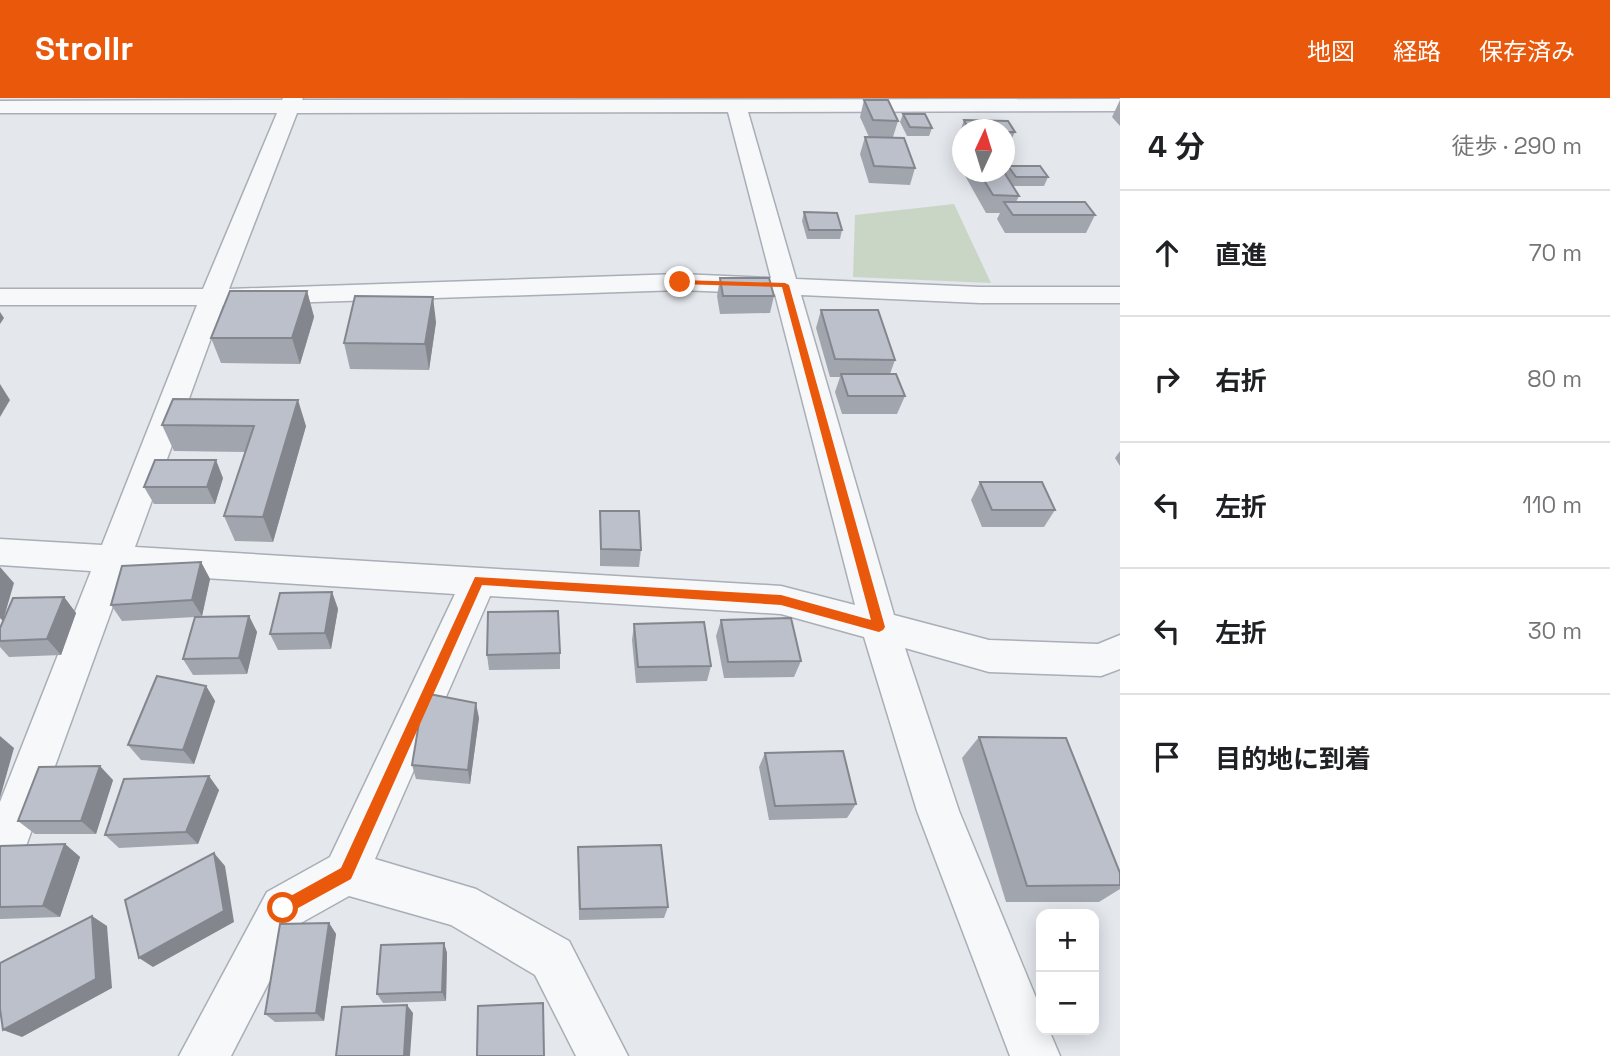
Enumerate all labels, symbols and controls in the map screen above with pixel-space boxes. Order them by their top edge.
text: Strollr [35,28,133,70]
text: 地図 [1307,36,1355,67]
text: 経路 [1393,36,1441,67]
text: 保存済み [1479,36,1575,67]
north arrow [952,119,1015,182]
text: 4 分 [1148,127,1205,166]
text: 徒歩 · 290 m [1452,131,1582,161]
icon: ahead [1148,234,1186,272]
text: 直進 [1215,238,1267,272]
text: 70 m [1529,238,1582,268]
route end [664,266,695,297]
icon: right [1148,360,1186,398]
text: 右折 [1215,364,1267,398]
text: 80 m [1527,364,1582,394]
icon: left [1148,486,1186,524]
text: 左折 [1215,490,1267,524]
text: 110 m [1522,490,1582,520]
icon: left [1148,612,1186,650]
text: 左折 [1215,616,1267,650]
text: 30 m [1528,616,1582,646]
icon: arrive [1148,738,1186,776]
text: 目的地に到着 [1215,742,1371,776]
route start [267,892,298,923]
map controls [1036,909,1099,1035]
button: + [1036,909,1099,972]
button: − [1036,972,1099,1035]

